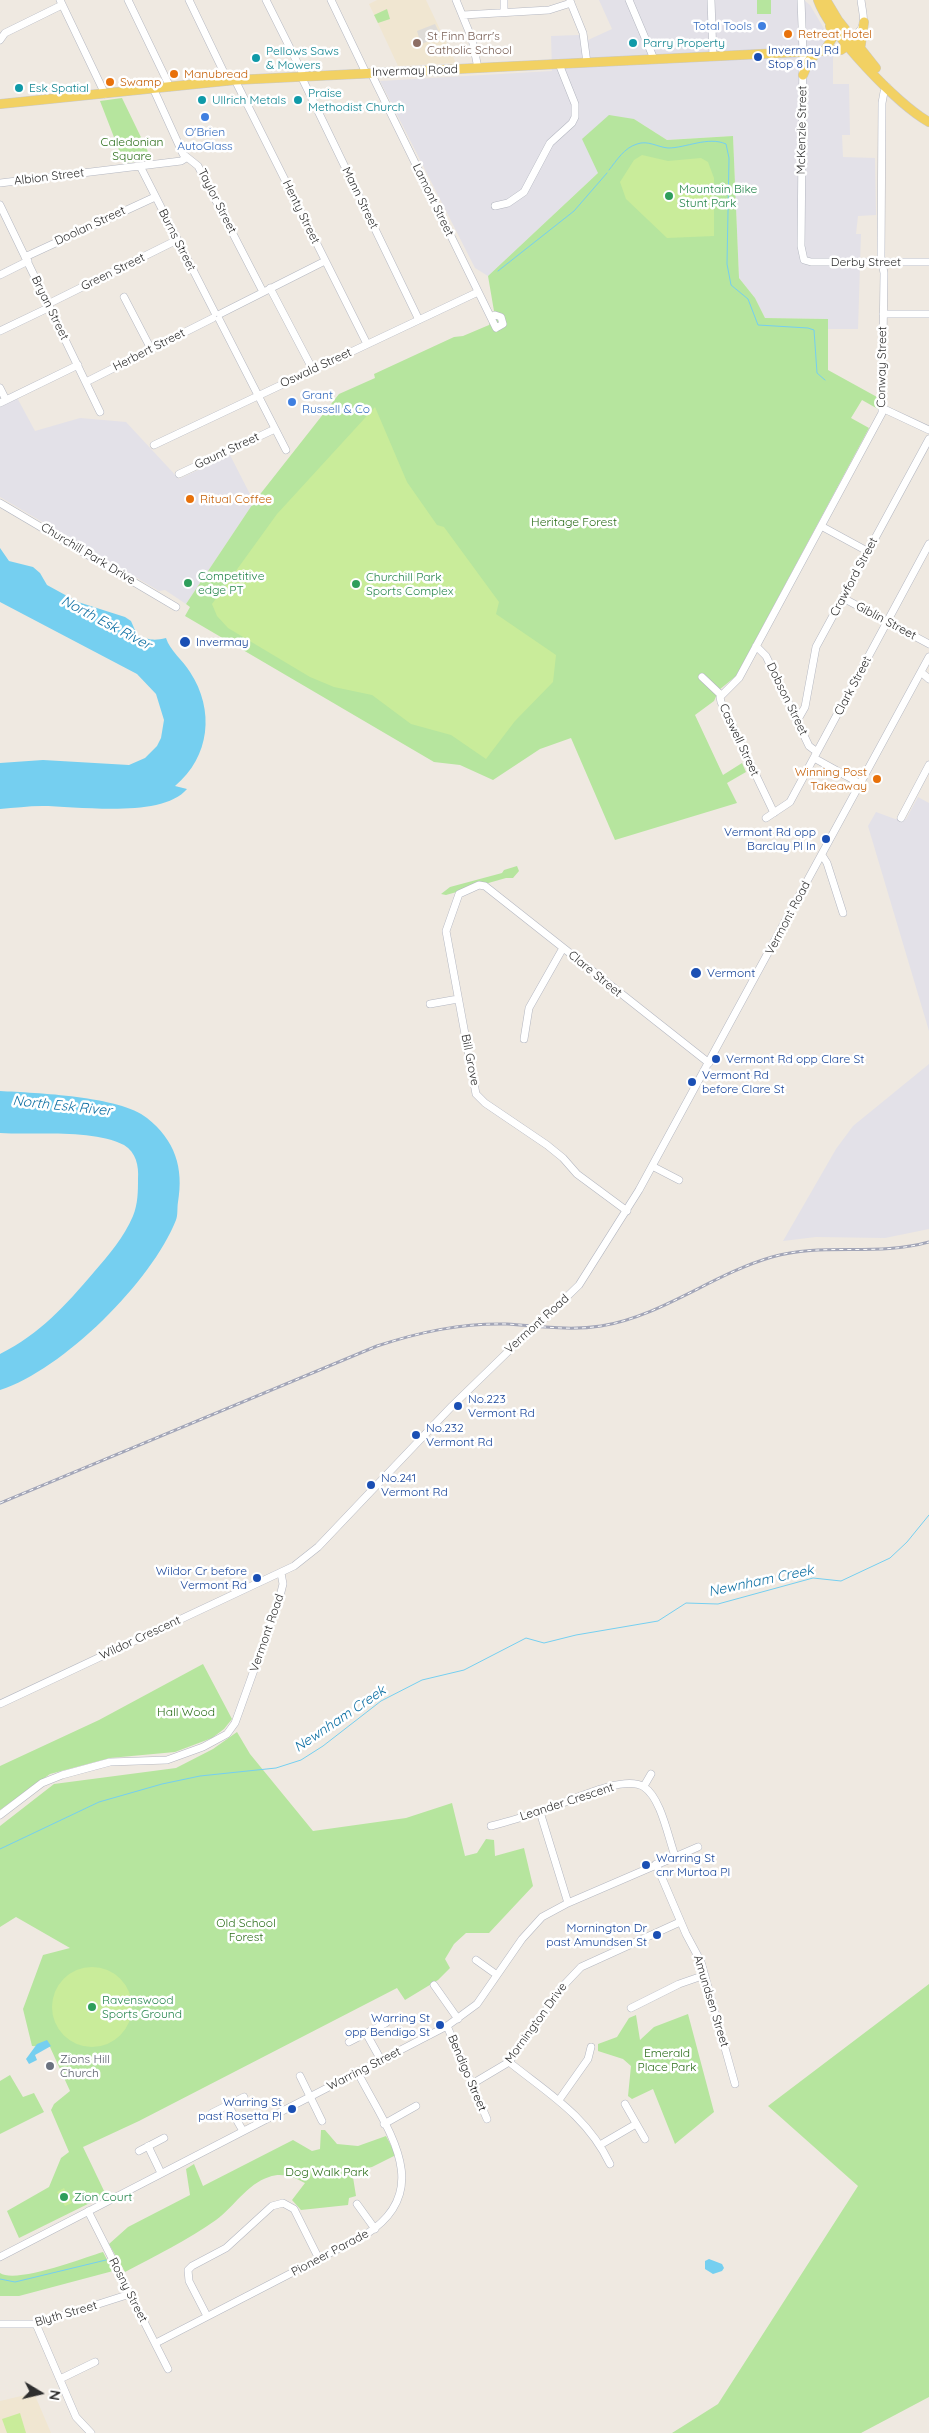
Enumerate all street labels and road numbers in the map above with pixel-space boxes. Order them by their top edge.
street label: Invermay Road [372,62,458,80]
street label: McKenzie Street [794,85,810,175]
street label: Lamont Street [409,161,457,239]
street label: Mann Street [339,165,381,231]
street label: Albion Street [13,166,85,188]
street label: Taylor Street [195,166,239,236]
street label: Henty Street [279,178,323,246]
street label: Doolan Street [52,203,128,249]
street label: Burns Street [155,206,199,274]
street label: Green Street [79,250,147,294]
street label: Derby Street [831,255,901,269]
street label: Bryan Street [28,274,72,342]
street label: Herbert Street [111,326,187,374]
street label: Conway Street [874,326,890,408]
street label: Oswald Street [278,345,354,391]
street label: Gaunt Street [192,430,262,472]
street label: Churchill Park Drive [38,520,138,588]
street label: Crawford Street [827,535,881,619]
street label: Giblin Street [853,599,919,643]
street label: Clark Street [831,654,875,718]
street label: Dobson Street [763,660,811,738]
street label: Caswell Street [716,702,762,778]
street label: Vermont Road [763,879,813,957]
street label: Clare Street [565,948,625,1000]
street label: Bill Grove [458,1033,482,1087]
street label: Vermont Road [502,1291,572,1357]
street label: Vermont Road [247,1592,287,1674]
street label: Wildor Crescent [97,1613,183,1663]
street label: Leander Crescent [518,1780,616,1824]
street label: Amundsen Street [690,1953,732,2049]
street label: Mornington Drive [502,1980,570,2066]
street label: Bendigo Street [444,2032,490,2114]
street label: Warring Street [325,2044,403,2094]
street label: Pioneer Parade [289,2227,371,2279]
street label: Rosny Street [106,2255,150,2325]
street label: Blyth Street [33,2298,99,2330]

